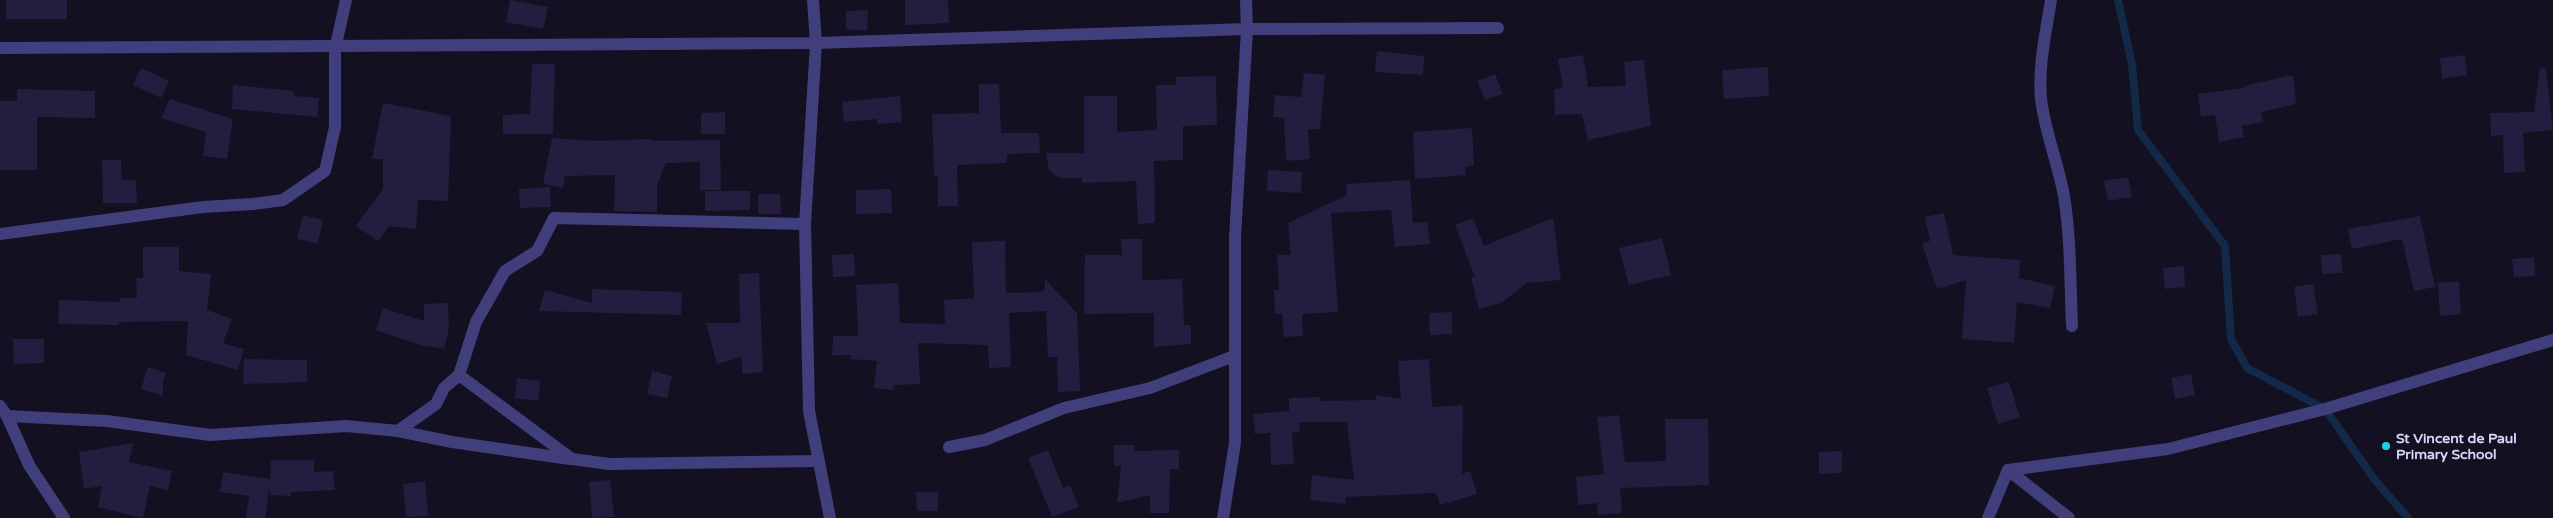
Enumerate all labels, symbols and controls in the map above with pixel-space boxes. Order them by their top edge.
place label: St Vincent de Paul Primary School [2396,430,2517,463]
marker: St Vincent de Paul Primary School [2380,440,2392,452]

